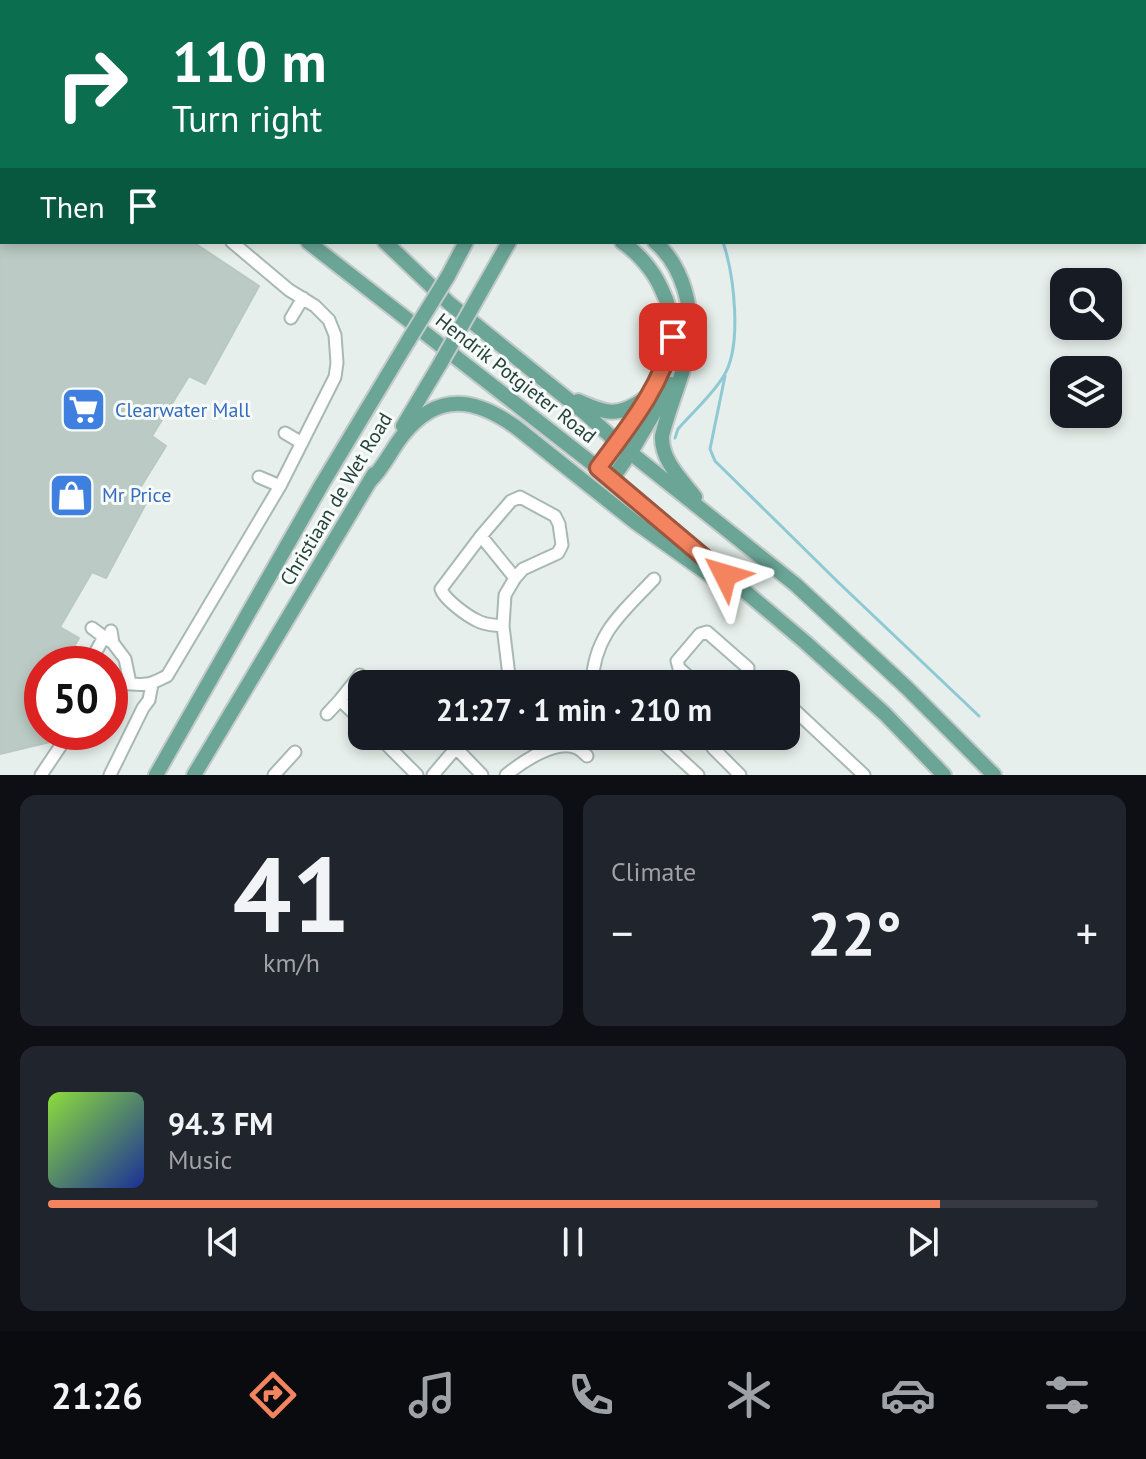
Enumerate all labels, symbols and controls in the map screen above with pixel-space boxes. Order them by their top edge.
text: 110 m [172,25,327,97]
icon: right [40,32,144,136]
text: Turn right [172,95,322,142]
icon: arrive [121,184,165,228]
text: Then [40,187,105,226]
map controls [1050,268,1122,428]
button: search [1050,268,1122,340]
pin [639,303,707,371]
street label: Hendrik Potgieter Road [430,307,602,449]
icon: arrive [651,315,695,359]
button: layers [1050,356,1122,428]
supermarket icon: Clearwater Mall [60,386,108,434]
place label: Clearwater Mall [115,397,250,423]
street label: Christiaan de Wet Road [274,408,398,590]
shop icon: Mr Price [47,471,95,519]
place label: Mr Price [102,482,171,508]
position arrow [683,533,767,617]
speed limit sign: 50 [24,646,128,750]
text: 21:27 · 1 min · 210 m [436,690,712,729]
text: 41 [233,826,350,961]
text: Climate [611,855,696,888]
text: 22° [807,894,902,972]
text: − [611,904,633,961]
text: + [1076,904,1098,961]
text: km/h [263,946,320,979]
text: 94.3 FM [168,1104,273,1143]
text: Music [168,1143,232,1176]
icon: previous [201,1220,245,1264]
icon: pause [551,1220,595,1264]
icon: next [901,1220,945,1264]
icon: directions [245,1367,301,1423]
icon: music [404,1367,460,1423]
icon: phone [563,1367,619,1423]
icon: climate [721,1367,777,1423]
icon: car [880,1367,936,1423]
icon: filters [1039,1367,1095,1423]
text: 21:26 [51,1372,143,1419]

